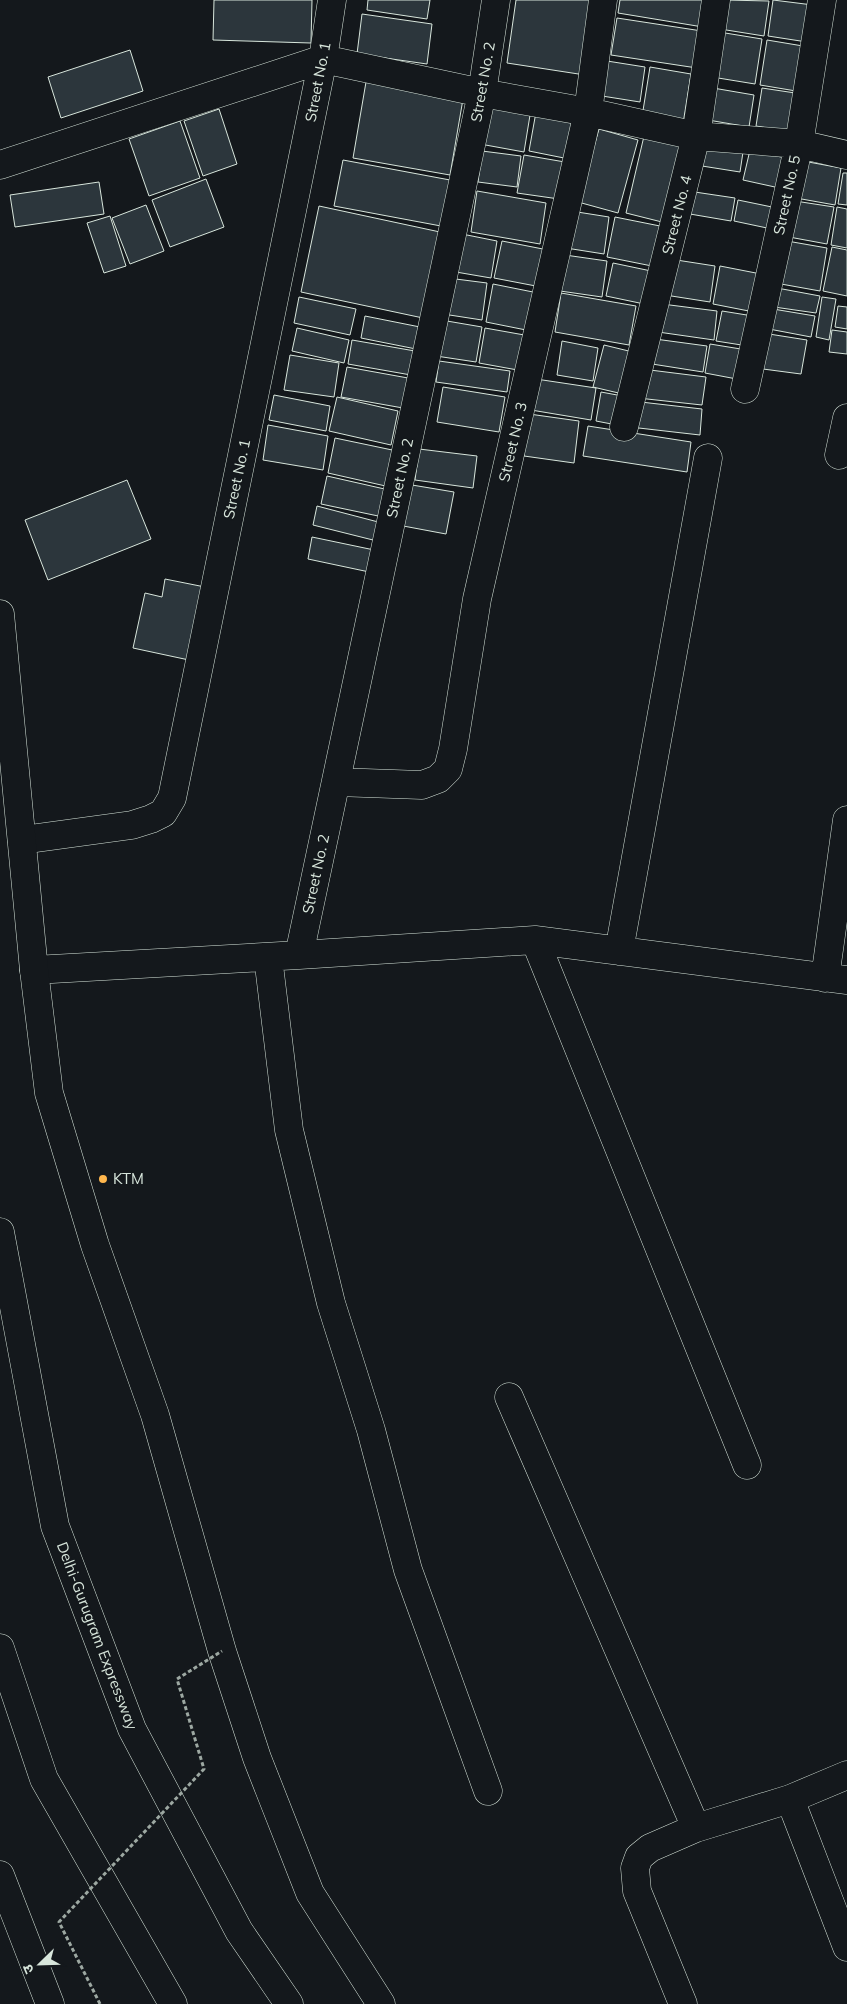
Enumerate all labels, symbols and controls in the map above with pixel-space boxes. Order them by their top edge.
street label: Street No. 1 [300,40,335,124]
street label: Street No. 2 [466,40,499,124]
street label: Street No. 5 [769,153,804,237]
street label: Street No. 4 [657,173,696,257]
street label: Street No. 3 [494,400,531,484]
street label: Street No. 2 [382,436,417,520]
street label: Street No. 1 [219,437,254,521]
street label: Street No. 2 [298,832,333,916]
place label: KTM [113,1169,144,1188]
marker: KTM [97,1173,109,1185]
street label: Delhi-Gurugram Expressway [53,1539,142,1733]
north arrow [15,1939,65,1989]
text: उ [18,1961,38,1976]

